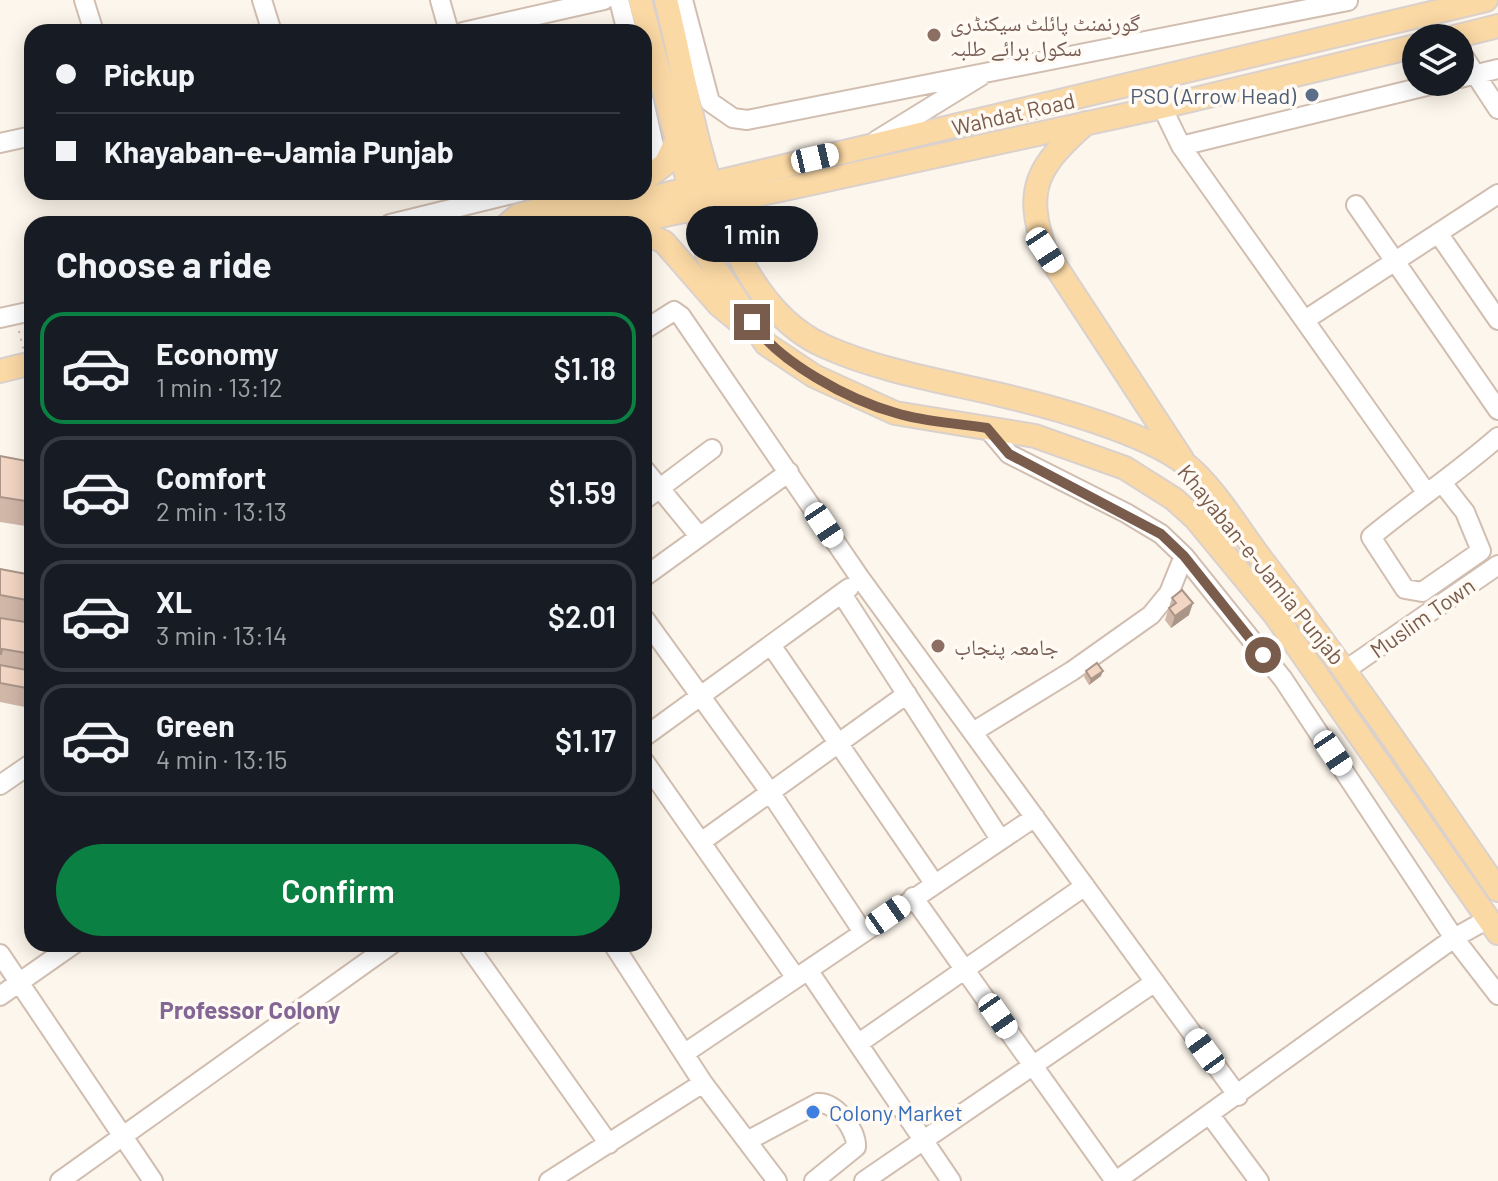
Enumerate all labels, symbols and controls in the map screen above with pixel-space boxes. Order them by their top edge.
place label: گورنمنٹ پائلٹ سیکنڈری سکول برائے طلبہ [950,9,1140,62]
map controls [1402,24,1474,96]
button: layers [1402,24,1474,96]
marker: گورنمنٹ پائلٹ سیکنڈری سکول برائے طلبہ [925,26,943,44]
text: Pickup [104,56,195,92]
place label: PSO (Arrow Head) [1130,82,1296,108]
street label: Wahdat Road [949,86,1077,140]
marker: PSO (Arrow Head) [1303,86,1321,104]
text: Khayaban-e-Jamia Punjab [104,133,454,169]
car [789,141,841,175]
callout: 1 min [686,206,818,262]
text: 1 min [724,218,780,249]
car [1022,223,1068,277]
text: Choose a ride [56,242,272,285]
route end [734,304,770,340]
icon: car [60,332,132,404]
text: Economy [156,335,279,371]
text: $1.18 [554,350,616,386]
text: 1 min · 13:12 [156,371,283,402]
icon: car [60,456,132,528]
text: Comfort [156,459,266,495]
street label: Khayaban-e-Jamia Punjab [1173,459,1351,669]
text: $1.59 [549,474,616,510]
text: 2 min · 13:13 [156,495,287,526]
car [801,498,847,552]
street label: Muslim Town [1365,571,1479,663]
icon: car [60,580,132,652]
text: XL [156,583,192,619]
text: $2.01 [548,598,616,634]
text: 3 min · 13:14 [156,619,287,650]
place label: جامعہ پنجاب [954,633,1058,661]
marker: جامعہ پنجاب [929,637,947,655]
route start [1245,637,1281,673]
icon: car [60,704,132,776]
text: Green [156,707,235,743]
text: $1.17 [555,722,616,758]
car [1310,726,1356,780]
text: 4 min · 13:15 [156,743,287,774]
button: Confirm [56,844,620,936]
car [861,891,915,939]
car [974,989,1022,1043]
district label: Professor Colony [160,995,340,1024]
car [1181,1025,1229,1077]
place label: Colony Market [829,1099,963,1125]
marker: Colony Market [804,1103,822,1121]

